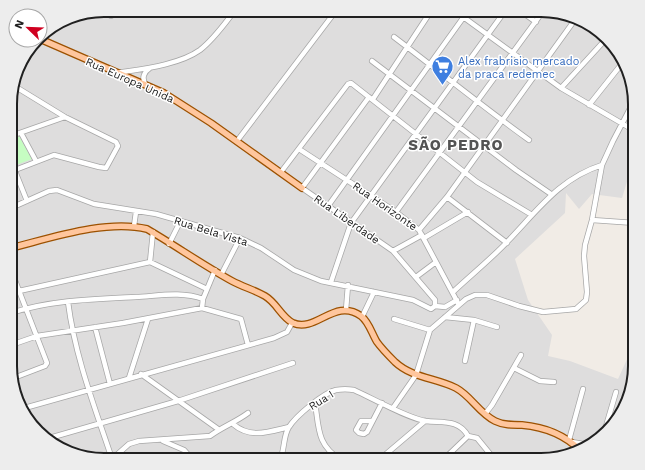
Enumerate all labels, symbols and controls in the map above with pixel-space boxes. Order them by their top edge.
north arrow [8,8,48,48]
text: N [12,18,27,31]
supermarket icon: Alex frabrisio mercado da praca redemec [429,54,455,87]
street label: Rua Europa Unida [84,55,176,106]
place label: Alex frabrisio mercado da praca redemec [458,55,579,81]
district label: SÃO PEDRO [408,136,504,154]
street label: Rua Horizonte [350,179,419,233]
street label: Rua Liberdade [311,192,382,247]
street label: Rua Bela Vista [172,214,249,249]
street label: Rua I [306,388,336,413]

